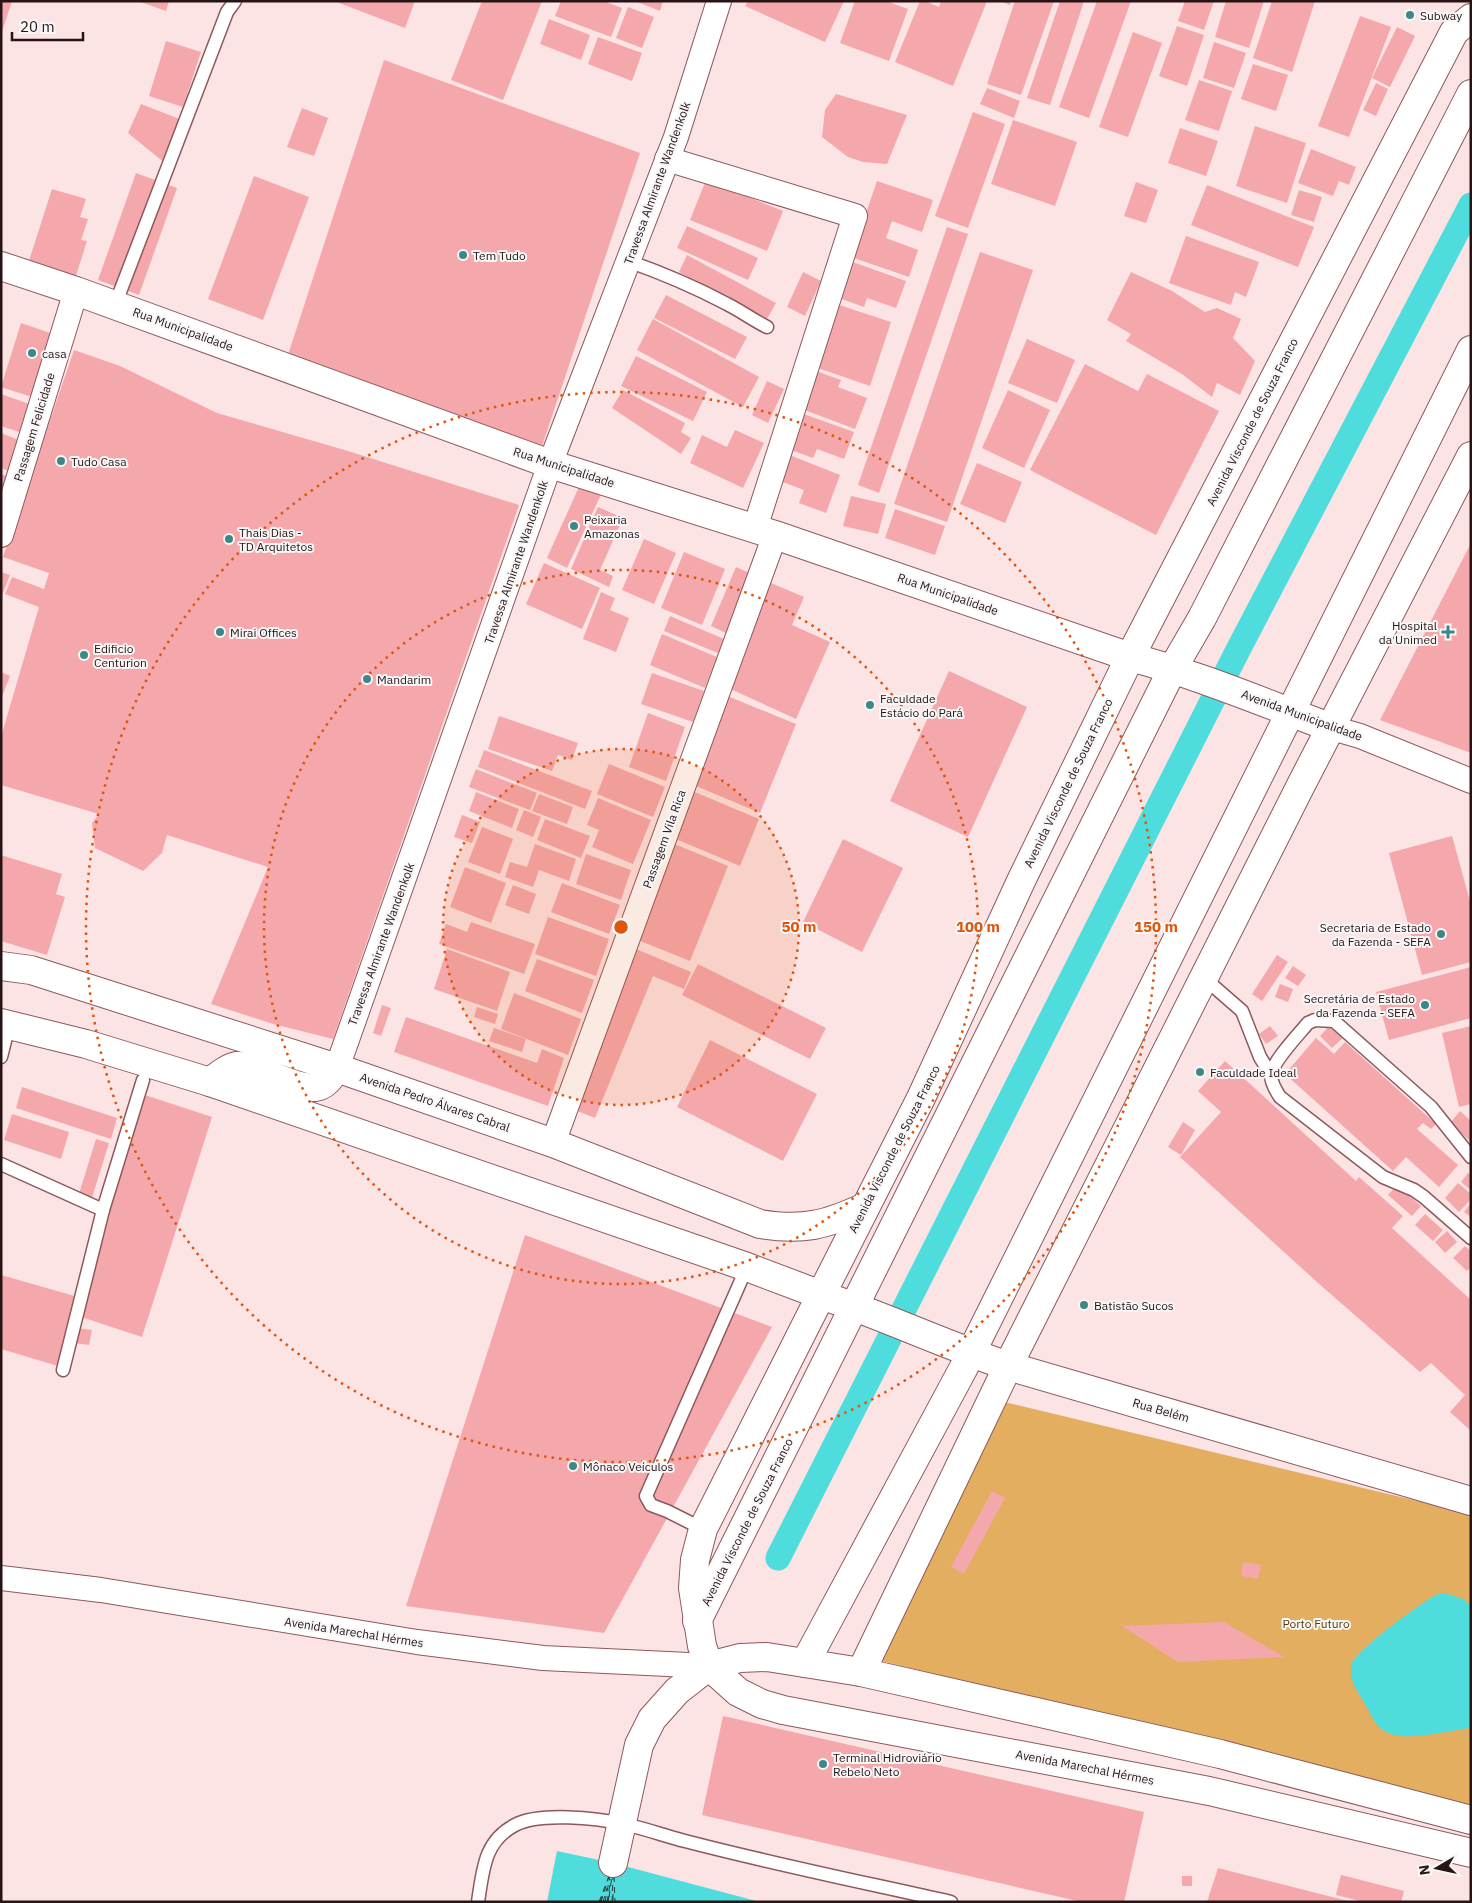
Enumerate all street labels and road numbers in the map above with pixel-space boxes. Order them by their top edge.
street label: Travessa Almirante Wandenkolk [620,99,694,267]
street label: Rua Municipalidade [131,304,236,354]
street label: Avenida Visconde de Souza Franco [1203,335,1301,508]
street label: Passagem Felicidade [10,370,58,483]
street label: Rua Municipalidade [511,444,617,491]
street label: Travessa Almirante Wandenkolk [481,477,551,646]
street label: Rua Municipalidade [896,570,1001,618]
street label: Avenida Municipalidade [1239,686,1365,744]
street label: Avenida Visconde de Souza Franco [1020,696,1116,870]
street label: Passagem Vila Rica [639,787,689,890]
street label: Travessa Almirante Wandenkolk [344,860,418,1028]
street label: Avenida Visconde de Souza Franco [845,1062,943,1235]
street label: Avenida Pedro Álvares Cabral [358,1069,512,1135]
street label: Rua Belém [1131,1395,1191,1425]
street label: Avenida Visconde de Souza Franco [698,1435,796,1608]
street label: Avenida Marechal Hérmes [283,1614,425,1650]
street label: Avenida Marechal Hérmes [1015,1746,1156,1788]

